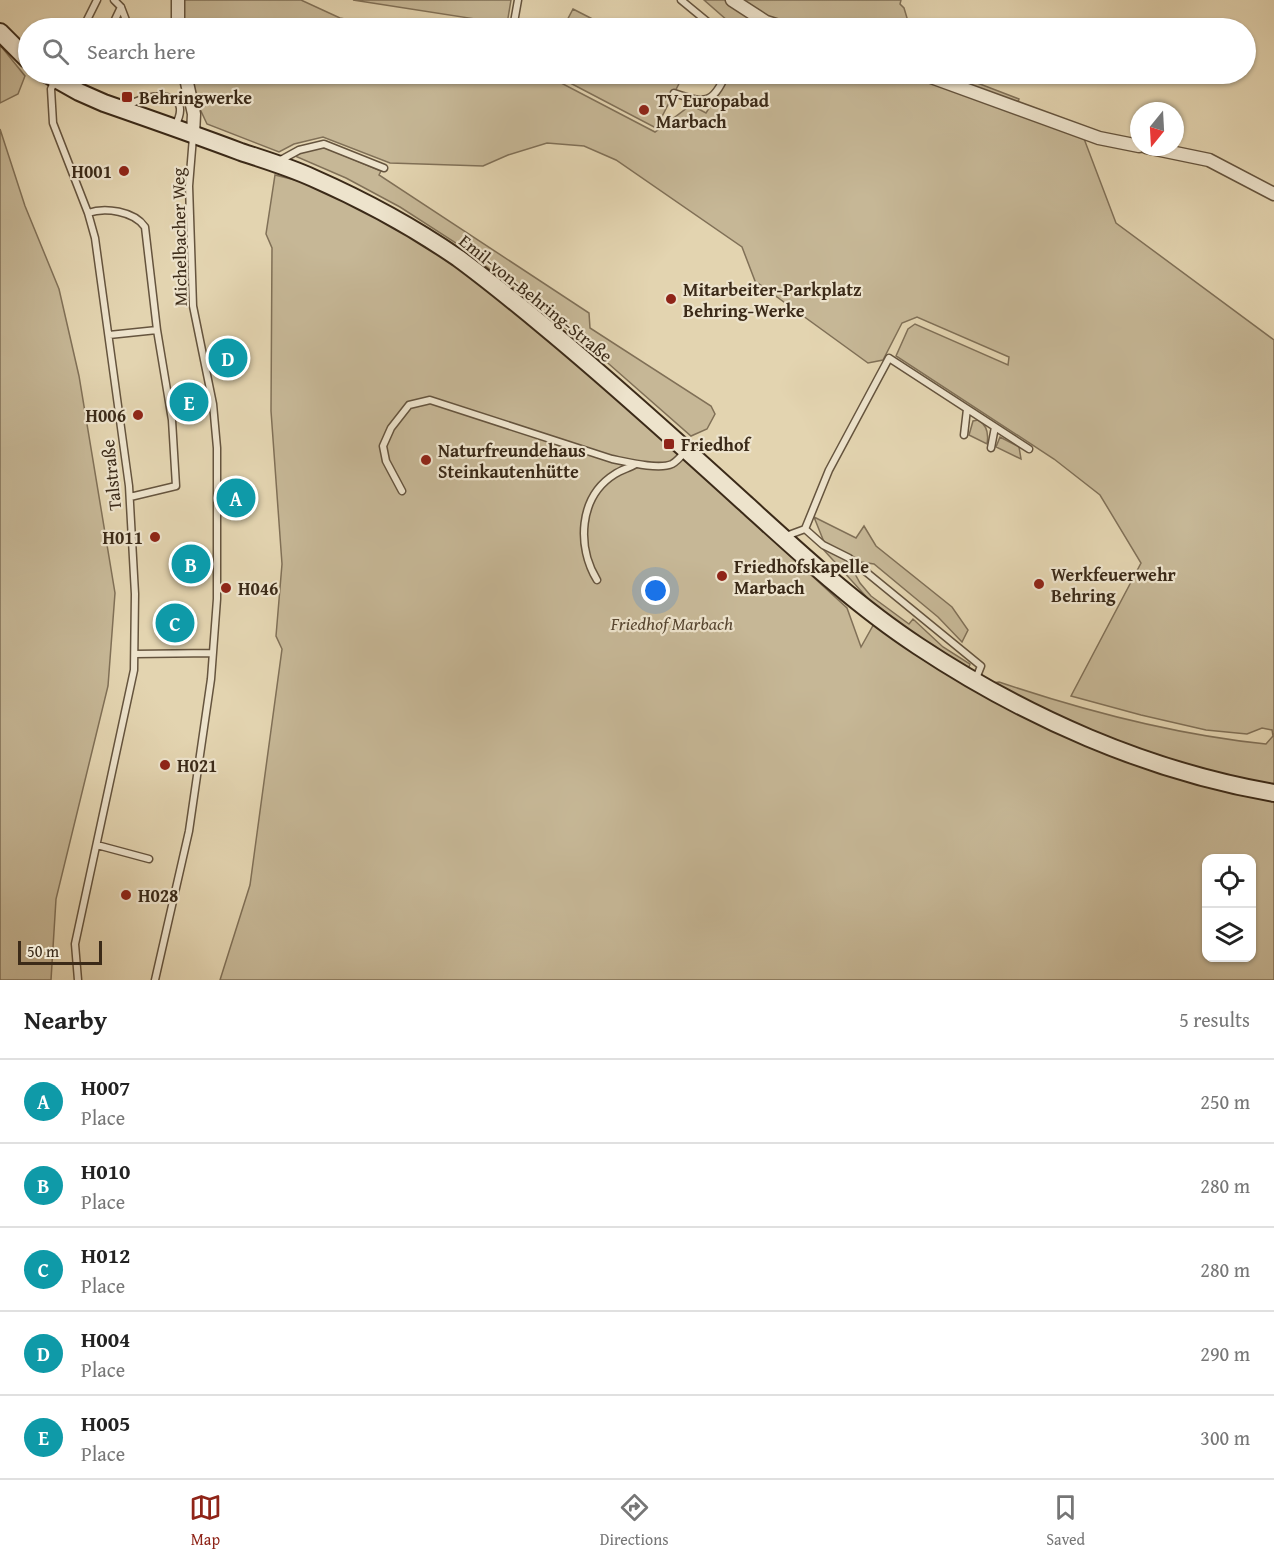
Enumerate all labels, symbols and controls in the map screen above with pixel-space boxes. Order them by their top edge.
search box [18,18,1256,84]
icon: search [39,35,72,68]
text: Search here [87,35,196,67]
place label: Behringwerke [139,84,252,111]
place label: TV Europabad Marbach [656,87,770,135]
marker: Behringwerke [120,90,134,104]
north arrow [1130,102,1184,156]
marker: TV Europabad Marbach [637,103,651,117]
place label: H001 [72,158,112,185]
marker: H001 [117,164,131,178]
street label: Michelbacher Weg [164,167,194,307]
street label: Emil-von-Behring-Straße [453,228,619,368]
place label: Mitarbeiter-Parkplatz Behring-Werke [683,276,862,324]
marker: Mitarbeiter-Parkplatz Behring-Werke [664,292,678,306]
pin: D [208,336,248,380]
pin: E [170,380,208,424]
place label: H006 [86,402,126,429]
marker: H006 [131,408,145,422]
place label: Friedhof [681,431,753,458]
place label: Naturfreundehaus Steinkautenhütte [438,437,586,485]
marker: Friedhof [662,437,676,451]
street label: Talstraße [94,438,128,512]
marker: Naturfreundehaus Steinkautenhütte [419,453,433,467]
pin: A [216,476,256,520]
place label: H011 [103,524,143,551]
marker: H011 [148,530,162,544]
pin: B [172,542,210,586]
place label: Friedhofskapelle Marbach [734,553,869,601]
place label: Werkfeuerwehr Behring [1051,561,1177,609]
marker: Friedhofskapelle Marbach [715,569,729,583]
place label: H046 [238,575,278,602]
your location [641,576,670,605]
marker: Werkfeuerwehr Behring [1032,577,1046,591]
marker: H046 [219,581,233,595]
pin: C [156,600,195,646]
park label: Friedhof Marbach [610,610,733,637]
place label: H021 [177,752,217,779]
marker: H021 [158,758,172,772]
map controls [1202,854,1256,962]
button: locate [1202,854,1256,908]
place label: H028 [138,882,178,909]
marker: H028 [119,888,133,902]
button: layers [1202,908,1256,962]
scale bar [18,938,102,965]
text: 50 m [27,939,59,963]
text: Nearby [24,1000,107,1039]
text: 5 results [1179,1005,1250,1034]
text: H007 [81,1071,130,1103]
text: A [37,1087,50,1116]
text: 250 m [1200,1087,1250,1116]
text: Place [81,1103,125,1132]
text: H010 [81,1155,130,1187]
text: B [37,1171,50,1200]
text: 280 m [1200,1171,1250,1200]
text: Place [81,1187,125,1216]
text: H012 [81,1239,130,1271]
text: C [38,1255,49,1284]
text: 280 m [1200,1255,1250,1284]
text: Place [81,1271,125,1300]
text: H004 [81,1323,130,1355]
text: D [37,1339,50,1368]
text: 290 m [1200,1339,1250,1368]
text: Place [81,1355,125,1384]
text: H005 [81,1407,130,1439]
text: E [38,1423,49,1452]
text: 300 m [1200,1423,1250,1452]
text: Place [81,1439,125,1468]
tab: Map [189,1491,222,1551]
tab: Directions [600,1491,669,1551]
tab: Saved [1046,1491,1085,1551]

